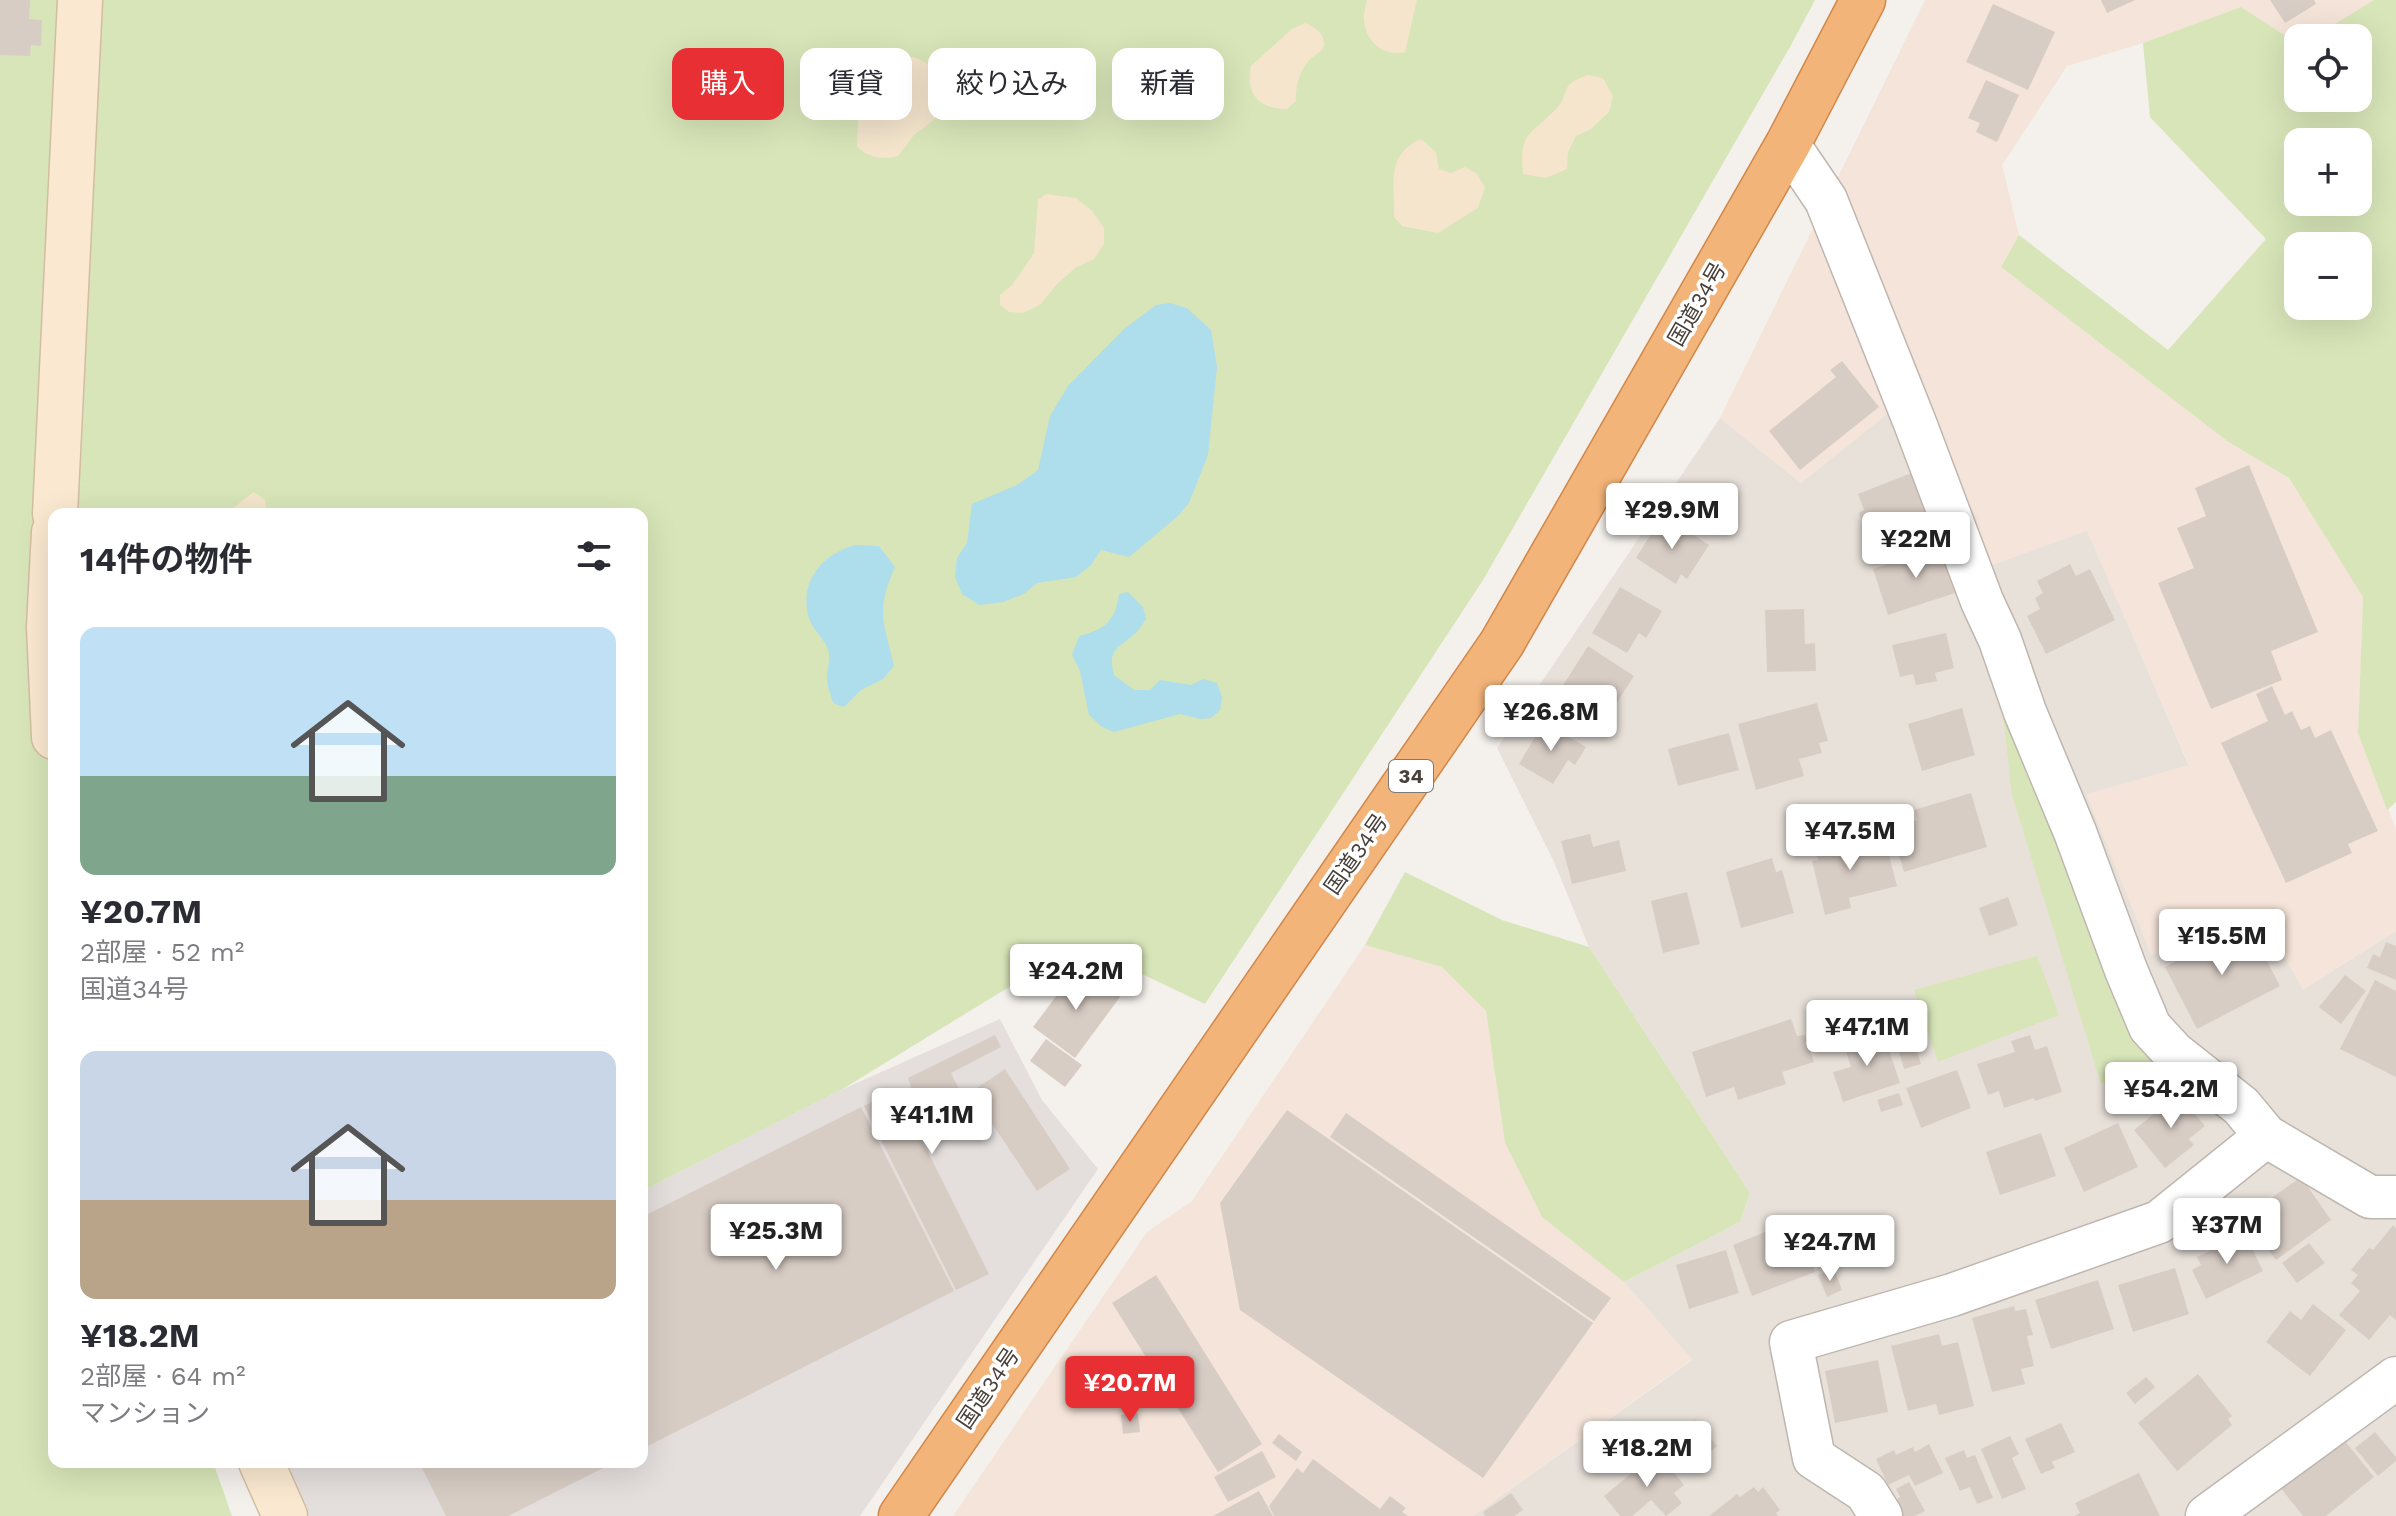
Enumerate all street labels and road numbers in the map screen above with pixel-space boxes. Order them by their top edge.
street label: 国道34号 [1663,258,1731,350]
road number: 34 [1389,760,1433,792]
street label: 国道34号 [1319,809,1393,899]
street label: 国道34号 [952,1343,1024,1433]

